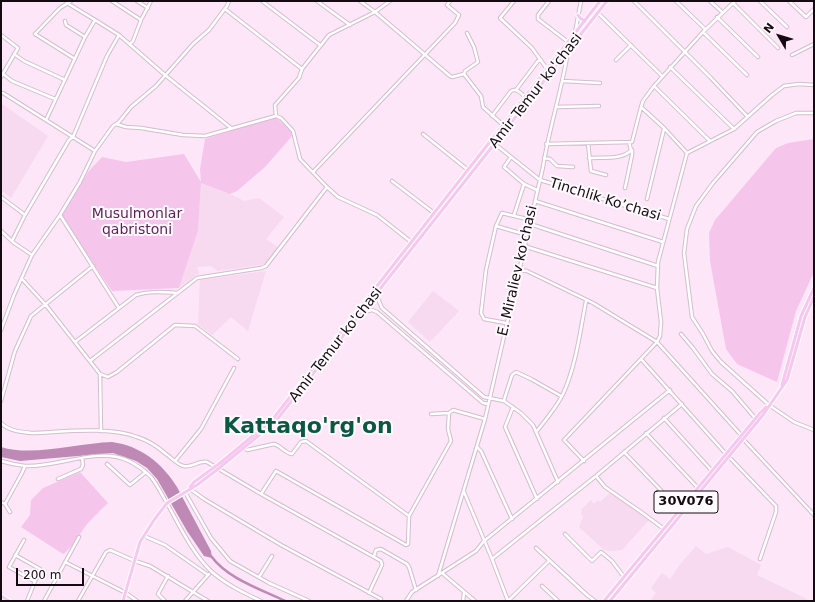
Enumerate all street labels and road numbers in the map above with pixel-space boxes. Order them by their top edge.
street label: Amir Temur ko'chasi [486,30,586,152]
street label: Tinchlik Ko’chasi [547,175,663,225]
street label: E. Miraliev ko'chasi [495,204,541,338]
street label: Amir Temur ko'chasi [286,284,386,406]
road number: 30V076 [654,491,718,513]

